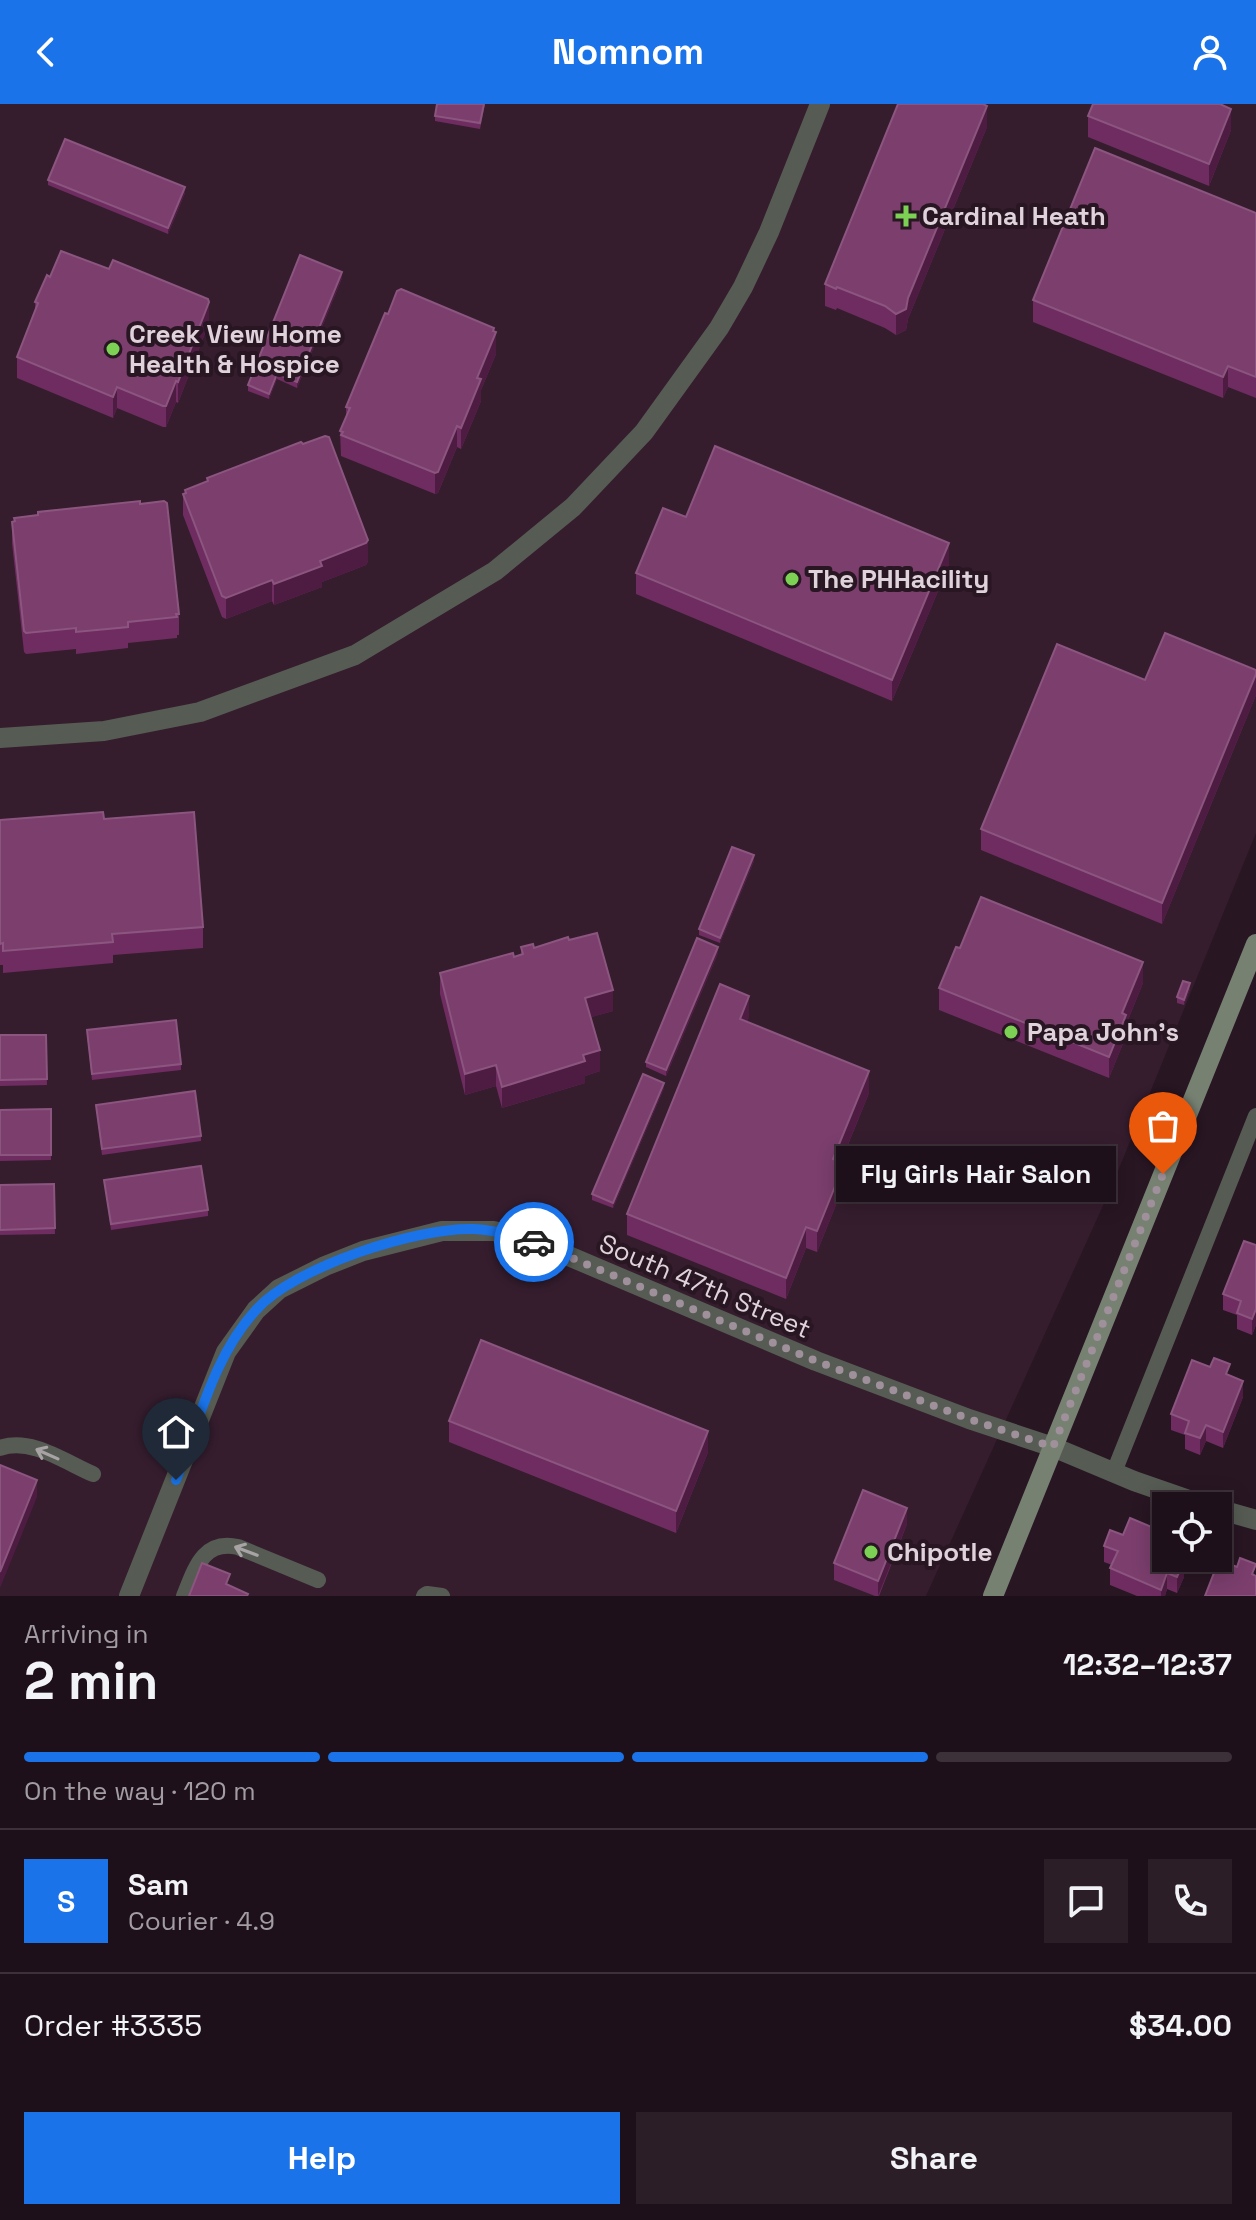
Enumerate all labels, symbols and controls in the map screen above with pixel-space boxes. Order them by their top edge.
text: Nomnom [552,29,704,75]
icon: back [24,30,68,74]
icon: person [1188,30,1232,74]
place label: Cardinal Heath [922,199,1106,233]
marker: Cardinal Heath [897,207,915,225]
place label: Creek View Home Health & Hospice [129,317,342,381]
marker: Creek View Home Health & Hospice [104,340,122,358]
place label: The PHHacility [808,562,989,596]
marker: The PHHacility [783,570,801,588]
place label: Papa John's [1027,1015,1179,1049]
marker: Papa John's [1002,1023,1020,1041]
pin [1129,1092,1197,1174]
icon: bag [1141,1104,1185,1148]
callout: Fly Girls Hair Salon [835,1146,1115,1202]
text: Fly Girls Hair Salon [861,1157,1091,1191]
courier [494,1202,574,1282]
icon: car [512,1220,556,1264]
street label: South 47th Street [594,1226,816,1346]
pin [142,1398,210,1480]
icon: home [154,1410,198,1454]
one-way arrow [36,1446,60,1461]
map controls [1152,1492,1232,1572]
button: locate [1152,1492,1232,1572]
place label: Chipotle [887,1535,993,1569]
one-way arrow [234,1543,259,1557]
marker: Chipotle [862,1543,880,1561]
text: Arriving in [24,1617,148,1651]
text: 12:32–12:37 [1063,1645,1232,1684]
text: 2 min [24,1648,158,1714]
text: On the way · 120 m [24,1774,256,1808]
button: chat [1044,1859,1128,1943]
button: phone [1148,1859,1232,1943]
text: Sam [128,1865,189,1904]
text: S [57,1882,75,1921]
text: Courier · 4.9 [128,1904,275,1938]
text: Order #3335 [24,2006,202,2045]
text: $34.00 [1129,2006,1232,2045]
button: Help [24,2112,620,2204]
button: Share [636,2112,1232,2204]

